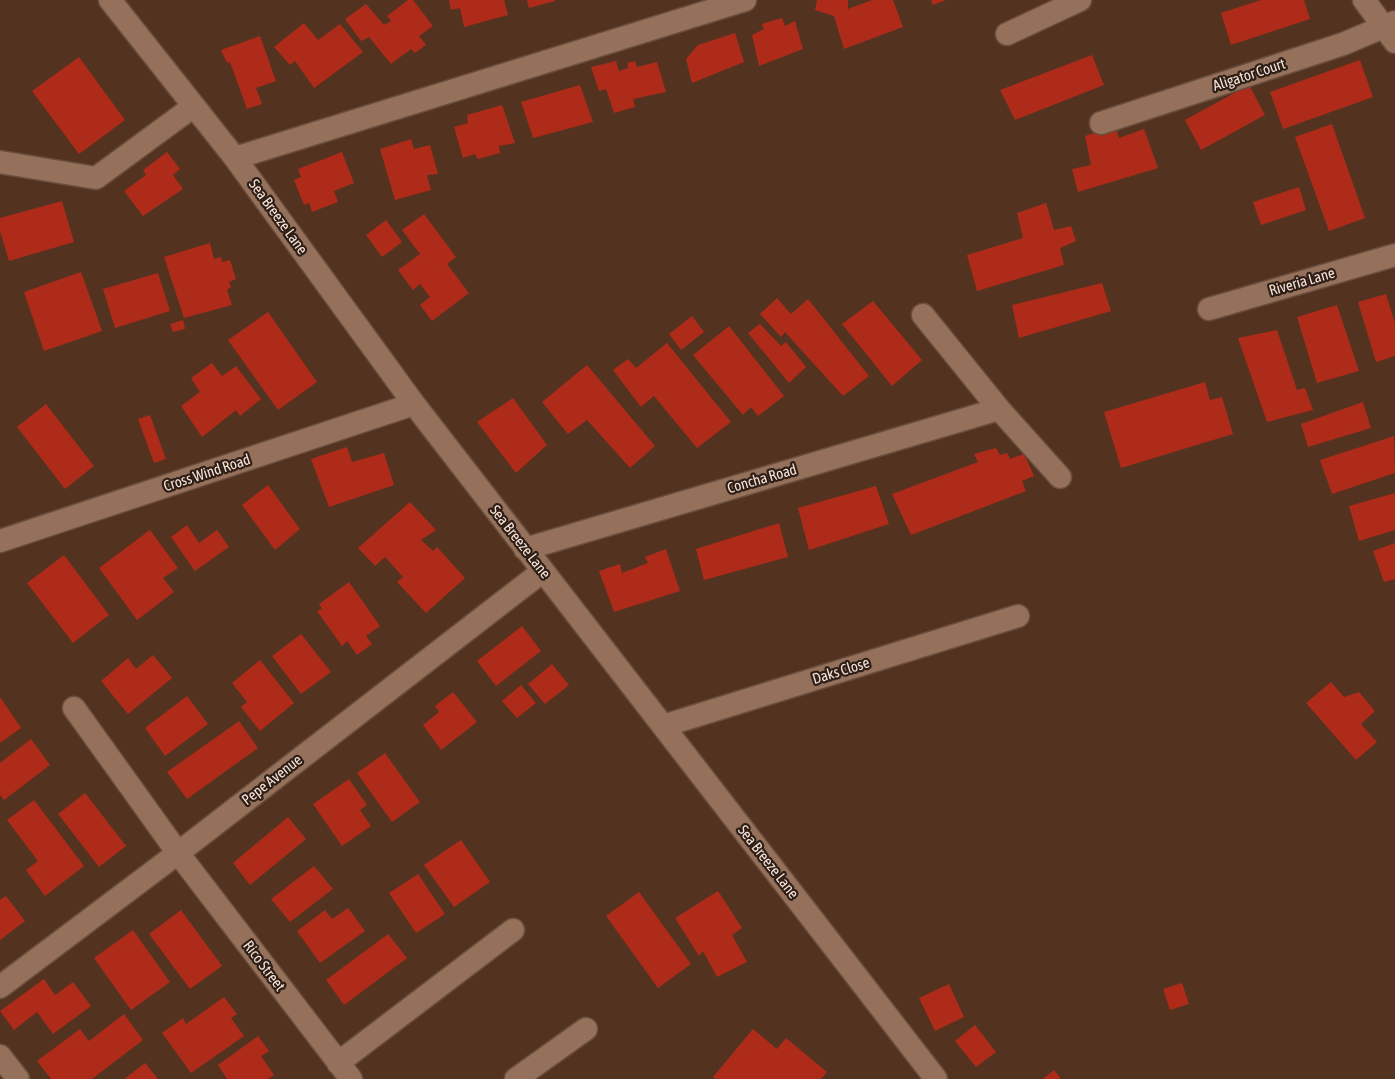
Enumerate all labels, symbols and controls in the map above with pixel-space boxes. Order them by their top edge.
street label: Aligator Court [1210,55,1288,95]
street label: Sea Breeze Lane [245,176,311,258]
street label: Riveria Lane [1267,264,1337,300]
street label: Cross Wind Road [161,450,253,496]
street label: Concha Road [725,460,799,498]
street label: Sea Breeze Lane [486,502,554,582]
street label: Daks Close [810,654,872,688]
street label: Pepe Avenue [238,751,306,809]
street label: Sea Breeze Lane [734,822,802,902]
street label: Rico Street [239,937,289,995]

